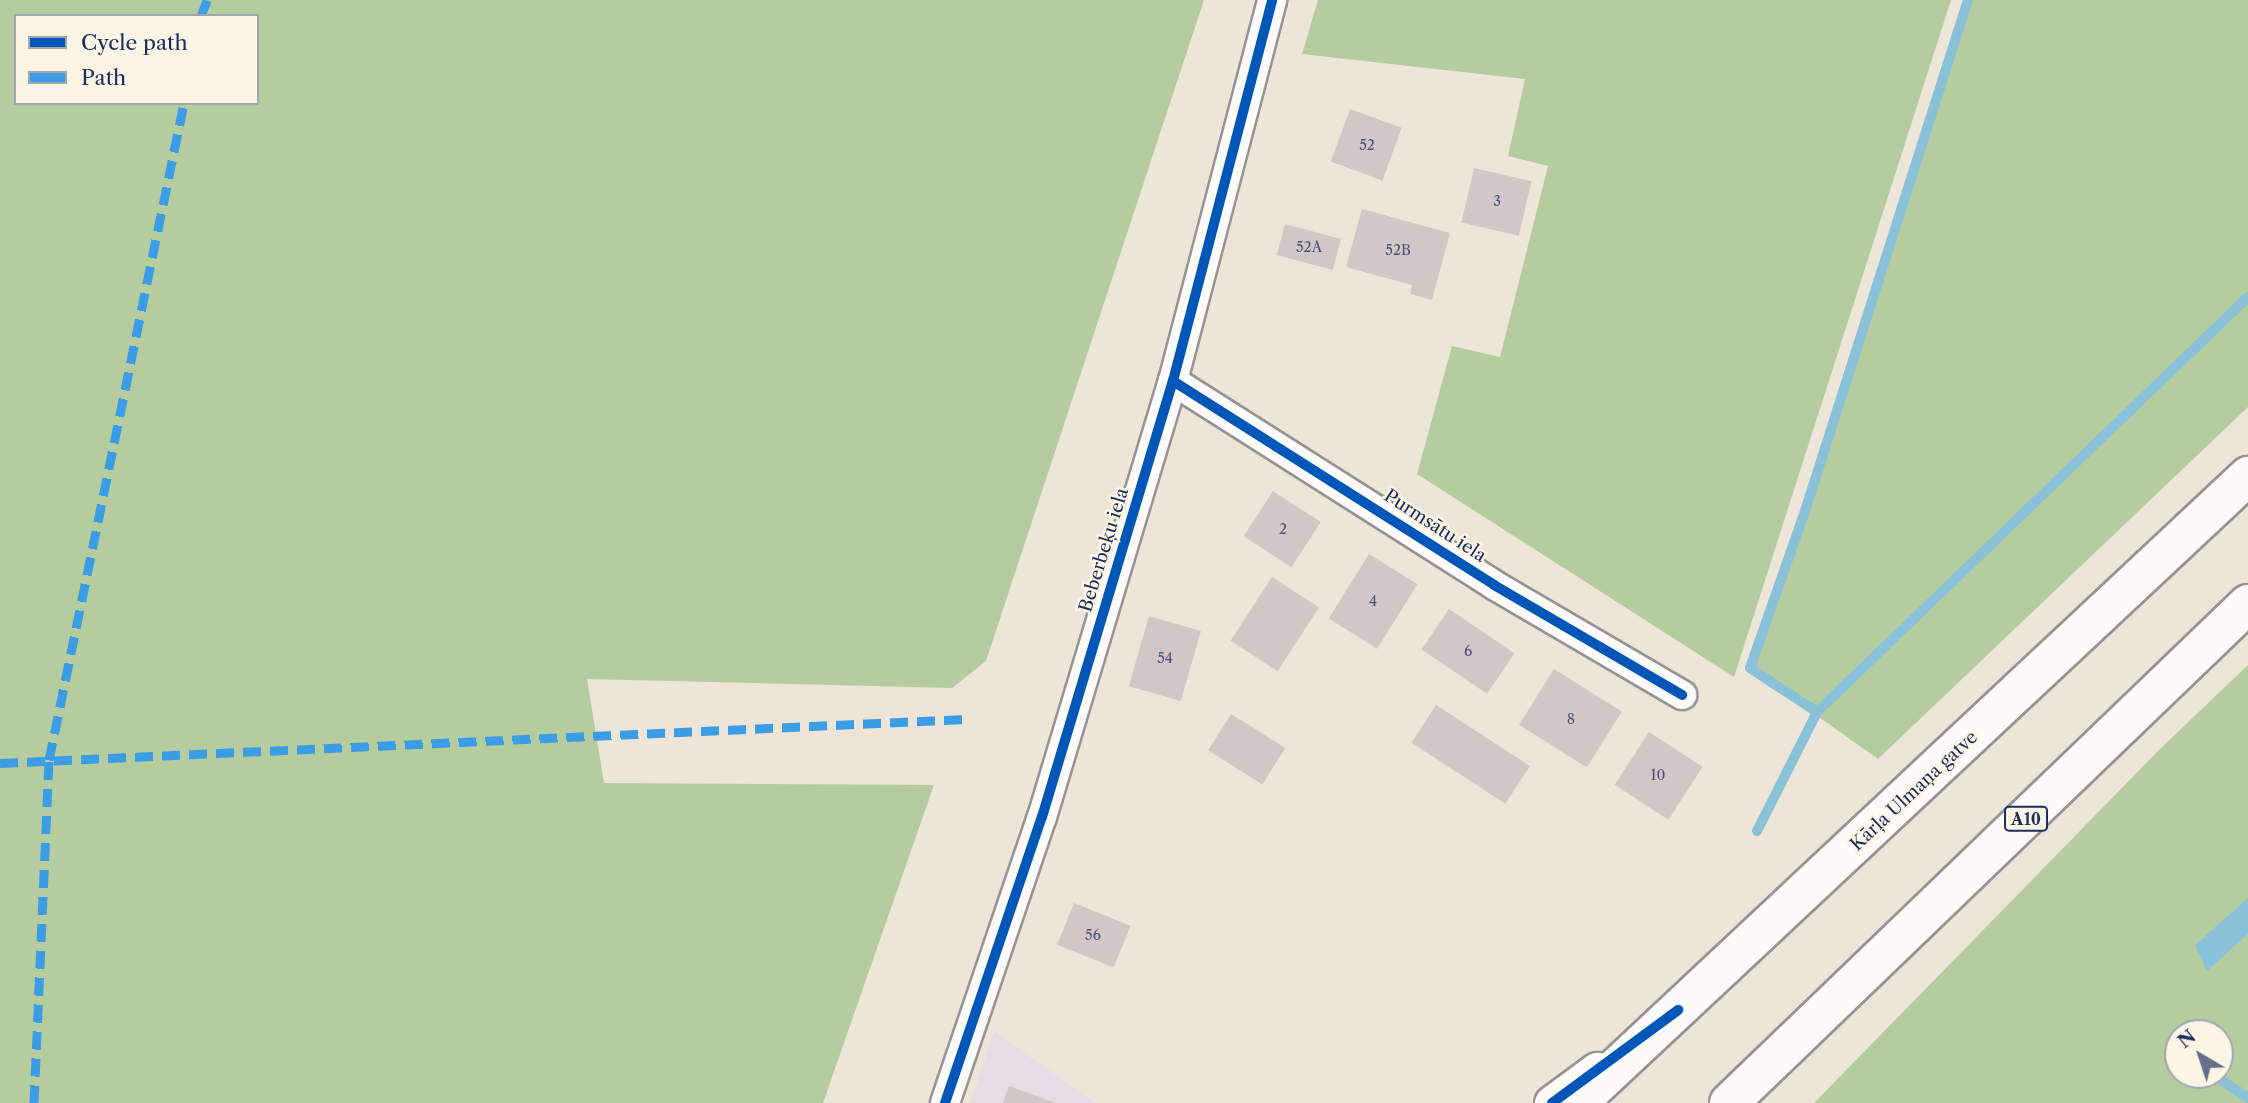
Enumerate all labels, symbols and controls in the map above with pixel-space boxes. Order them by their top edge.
legend [14,14,259,105]
text: Cycle path [81,30,188,55]
text: Path [81,65,126,90]
house number: 52 [1359,137,1375,153]
house number: 3 [1493,193,1501,209]
house number: 52A [1296,239,1322,255]
house number: 52B [1385,242,1411,258]
street label: Beberbeķu iela [1075,485,1133,615]
street label: Purmsātu iela [1380,485,1490,567]
house number: 2 [1279,521,1287,537]
house number: 4 [1369,593,1377,609]
house number: 6 [1464,643,1472,659]
house number: 54 [1157,650,1173,666]
house number: 8 [1567,711,1575,727]
street label: Kārļa Ulmaņa gatve [1846,726,1982,856]
house number: 10 [1651,767,1665,783]
road number: A10 [2003,806,2049,832]
house number: 56 [1085,927,1101,943]
north arrow [2164,1019,2234,1089]
text: N [2173,1025,2200,1053]

